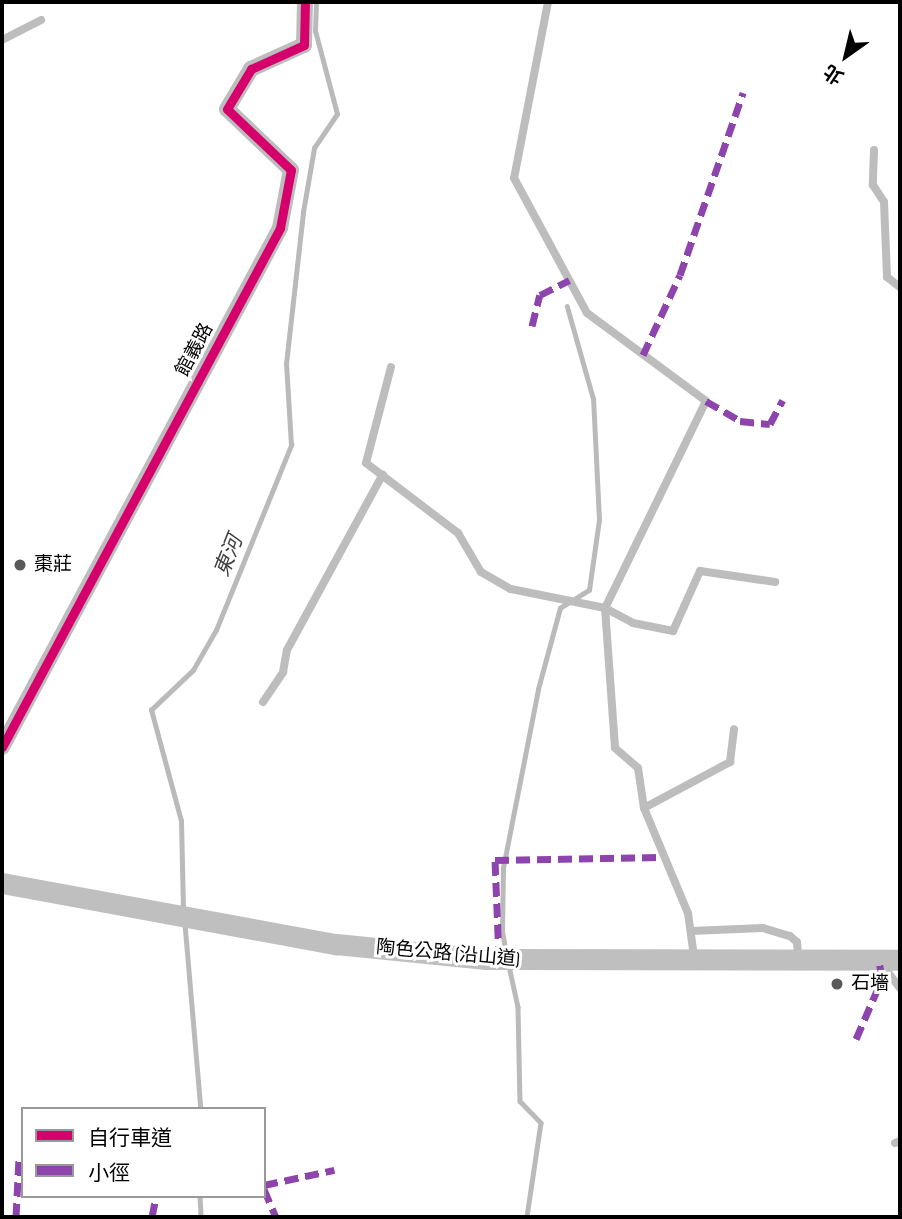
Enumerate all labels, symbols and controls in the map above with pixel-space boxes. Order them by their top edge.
north arrow [811,21,881,91]
text: 北 [820,59,848,89]
street label: 館義路 [172,319,218,381]
water label: 東河 [209,532,249,580]
place label: 棗莊 [34,554,72,576]
marker: 棗莊 [12,557,28,573]
street label: 陶色公路 (沿山道) [375,936,521,972]
place label: 石墻 [851,973,889,995]
marker: 石墻 [829,976,845,992]
legend [21,1107,266,1198]
text: 自行車道 [88,1126,172,1151]
text: 小徑 [88,1161,130,1186]

